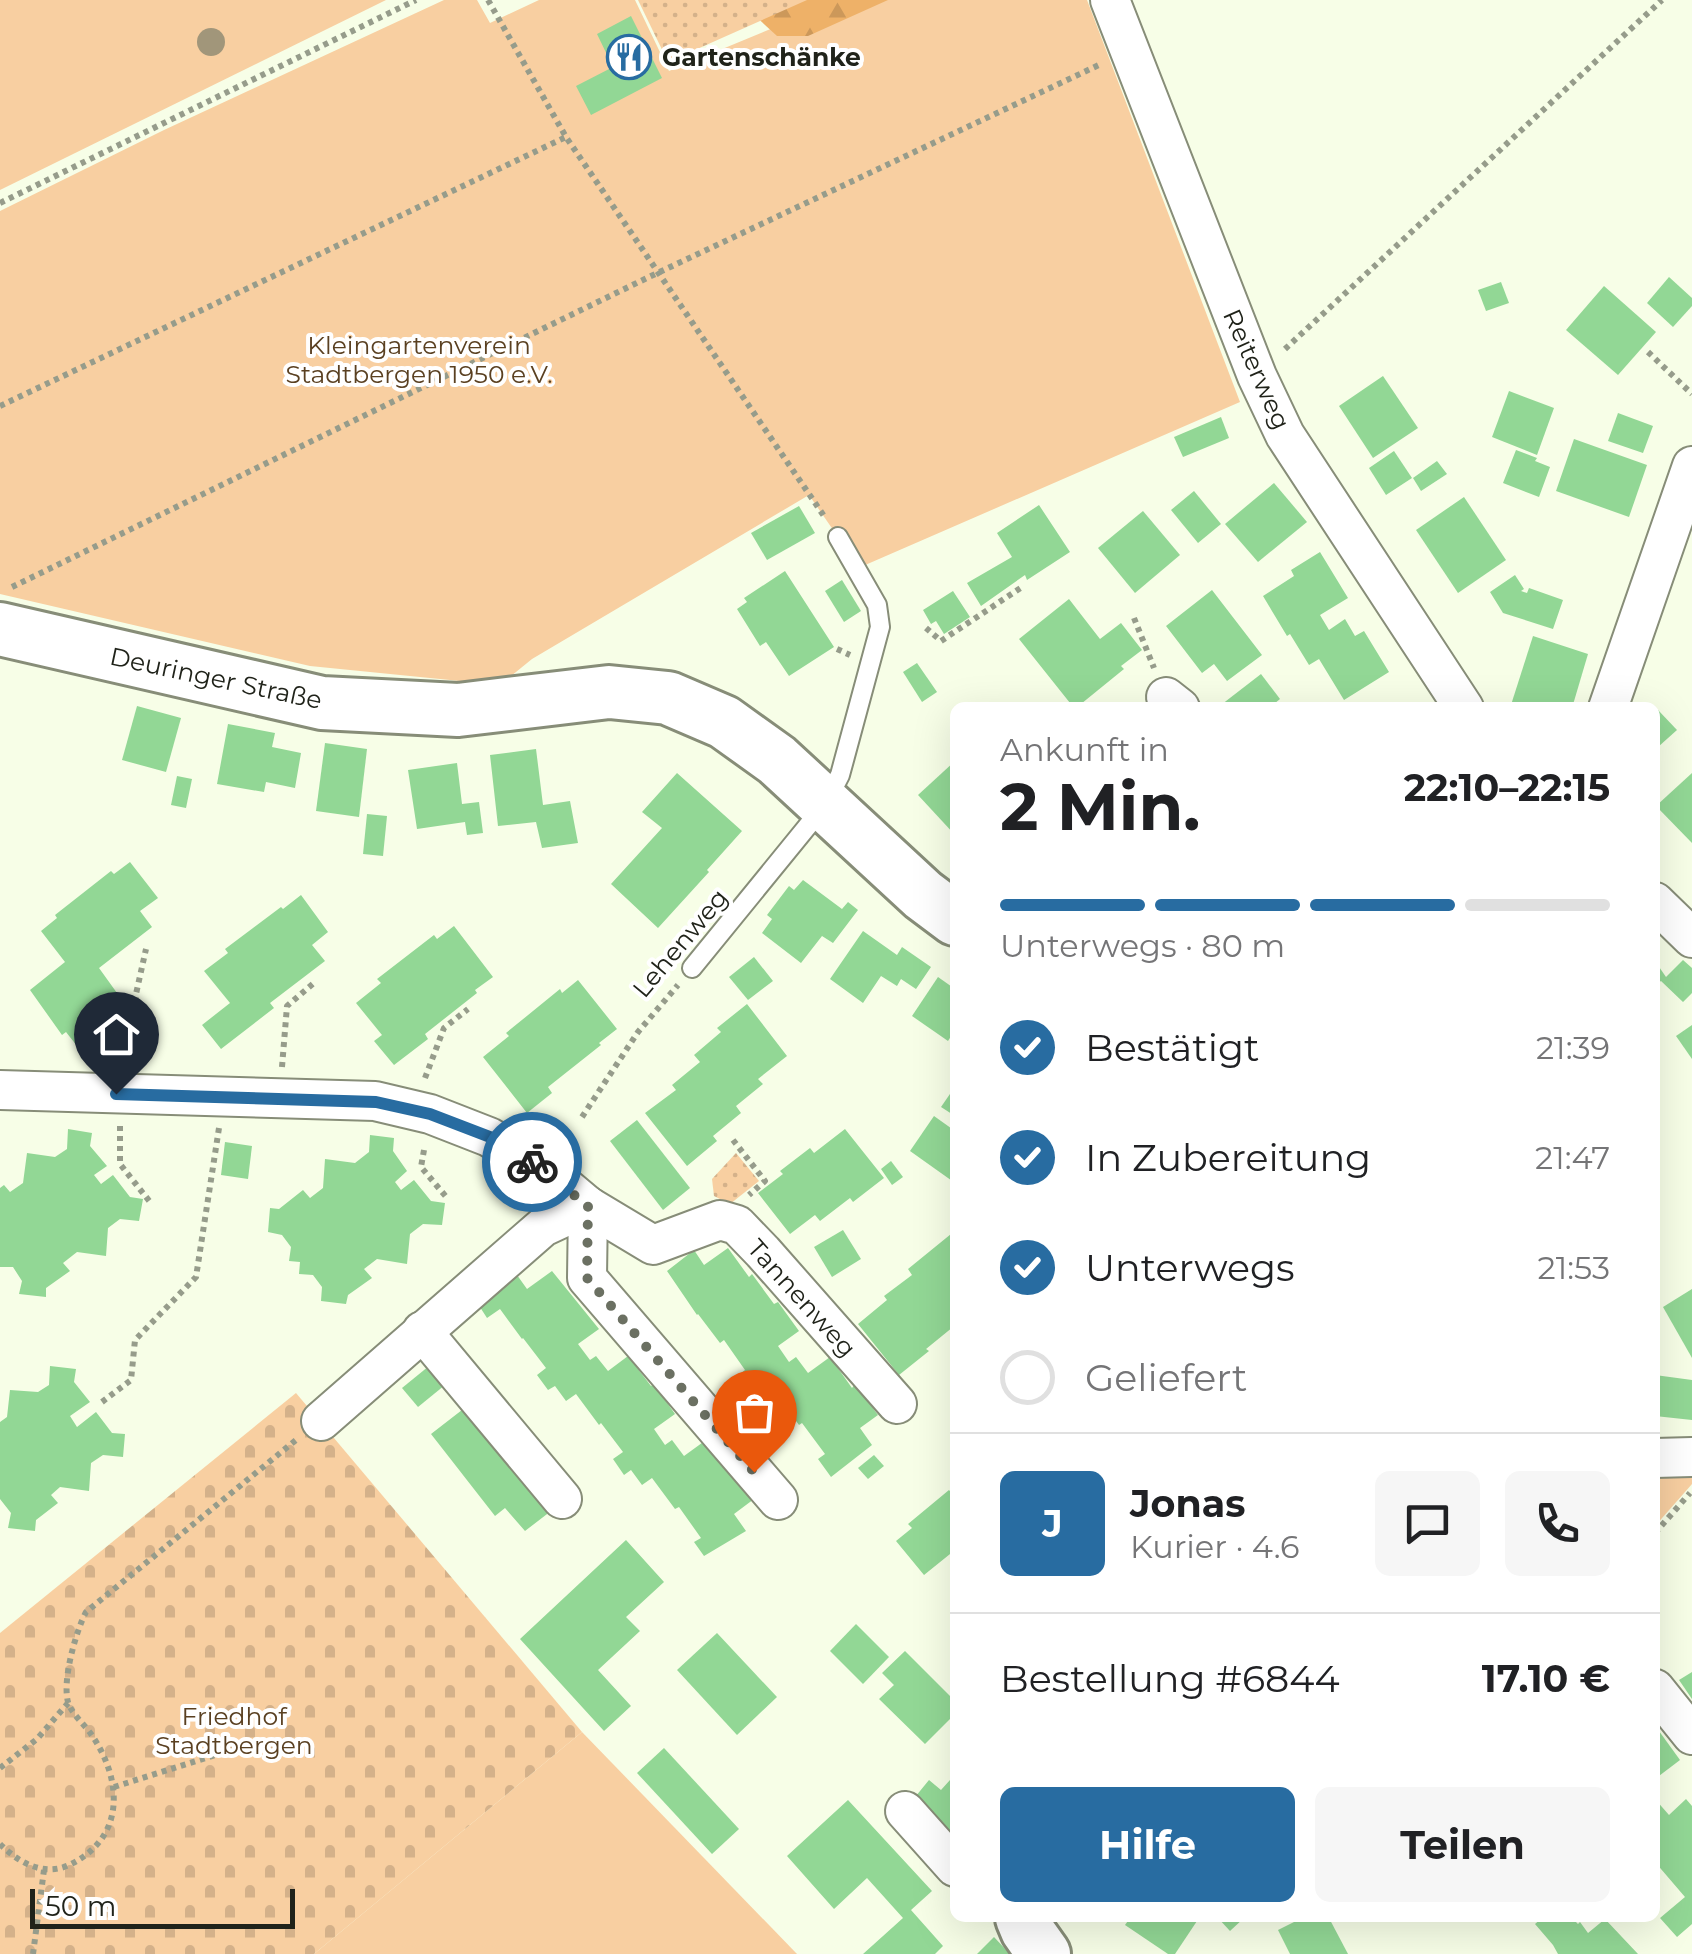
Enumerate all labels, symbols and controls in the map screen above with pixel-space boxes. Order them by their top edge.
restaurant icon: Gartenschänke [606,34,652,80]
place label: Gartenschänke [662,42,861,72]
street label: Reiterweg [1217,304,1297,434]
park label: Kleingartenverein Stadtbergen 1950 e.V. [286,330,552,389]
street label: Deuringer Straße [107,641,325,715]
text: Ankunft in [1000,730,1169,769]
text: 22:10–22:15 [1404,764,1610,811]
text: 2 Min. [1000,767,1200,846]
street label: Lehenweg [626,883,734,1003]
text: Unterwegs · 80 m [1000,926,1285,965]
pin [74,992,159,1095]
icon: home [89,1007,144,1062]
icon: check [1000,1020,1055,1075]
text: Bestätigt [1085,1024,1259,1071]
text: 21:39 [1536,1028,1610,1067]
courier [482,1112,582,1212]
icon: check [1000,1130,1055,1185]
text: In Zubereitung [1085,1134,1371,1181]
icon: bike [505,1135,560,1190]
text: 21:47 [1535,1138,1610,1177]
street label: Tannenweg [741,1233,863,1363]
icon: check [1000,1240,1055,1295]
text: Unterwegs [1085,1244,1295,1291]
text: 21:53 [1537,1248,1610,1287]
text: Geliefert [1085,1354,1247,1401]
pin [712,1370,797,1473]
icon: bag [727,1385,782,1440]
button: chat [1375,1471,1480,1576]
button: phone [1505,1471,1610,1576]
text: Jonas [1130,1480,1245,1527]
text: J [1042,1500,1063,1547]
text: Kurier · 4.6 [1130,1527,1300,1566]
text: Bestellung #6844 [1000,1655,1340,1702]
text: 17.10 € [1482,1655,1610,1702]
park label: Friedhof Stadtbergen [155,1701,313,1760]
button: Hilfe [1000,1787,1295,1902]
button: Teilen [1315,1787,1610,1902]
scale bar [30,1884,295,1928]
text: 50 m [45,1889,116,1923]

